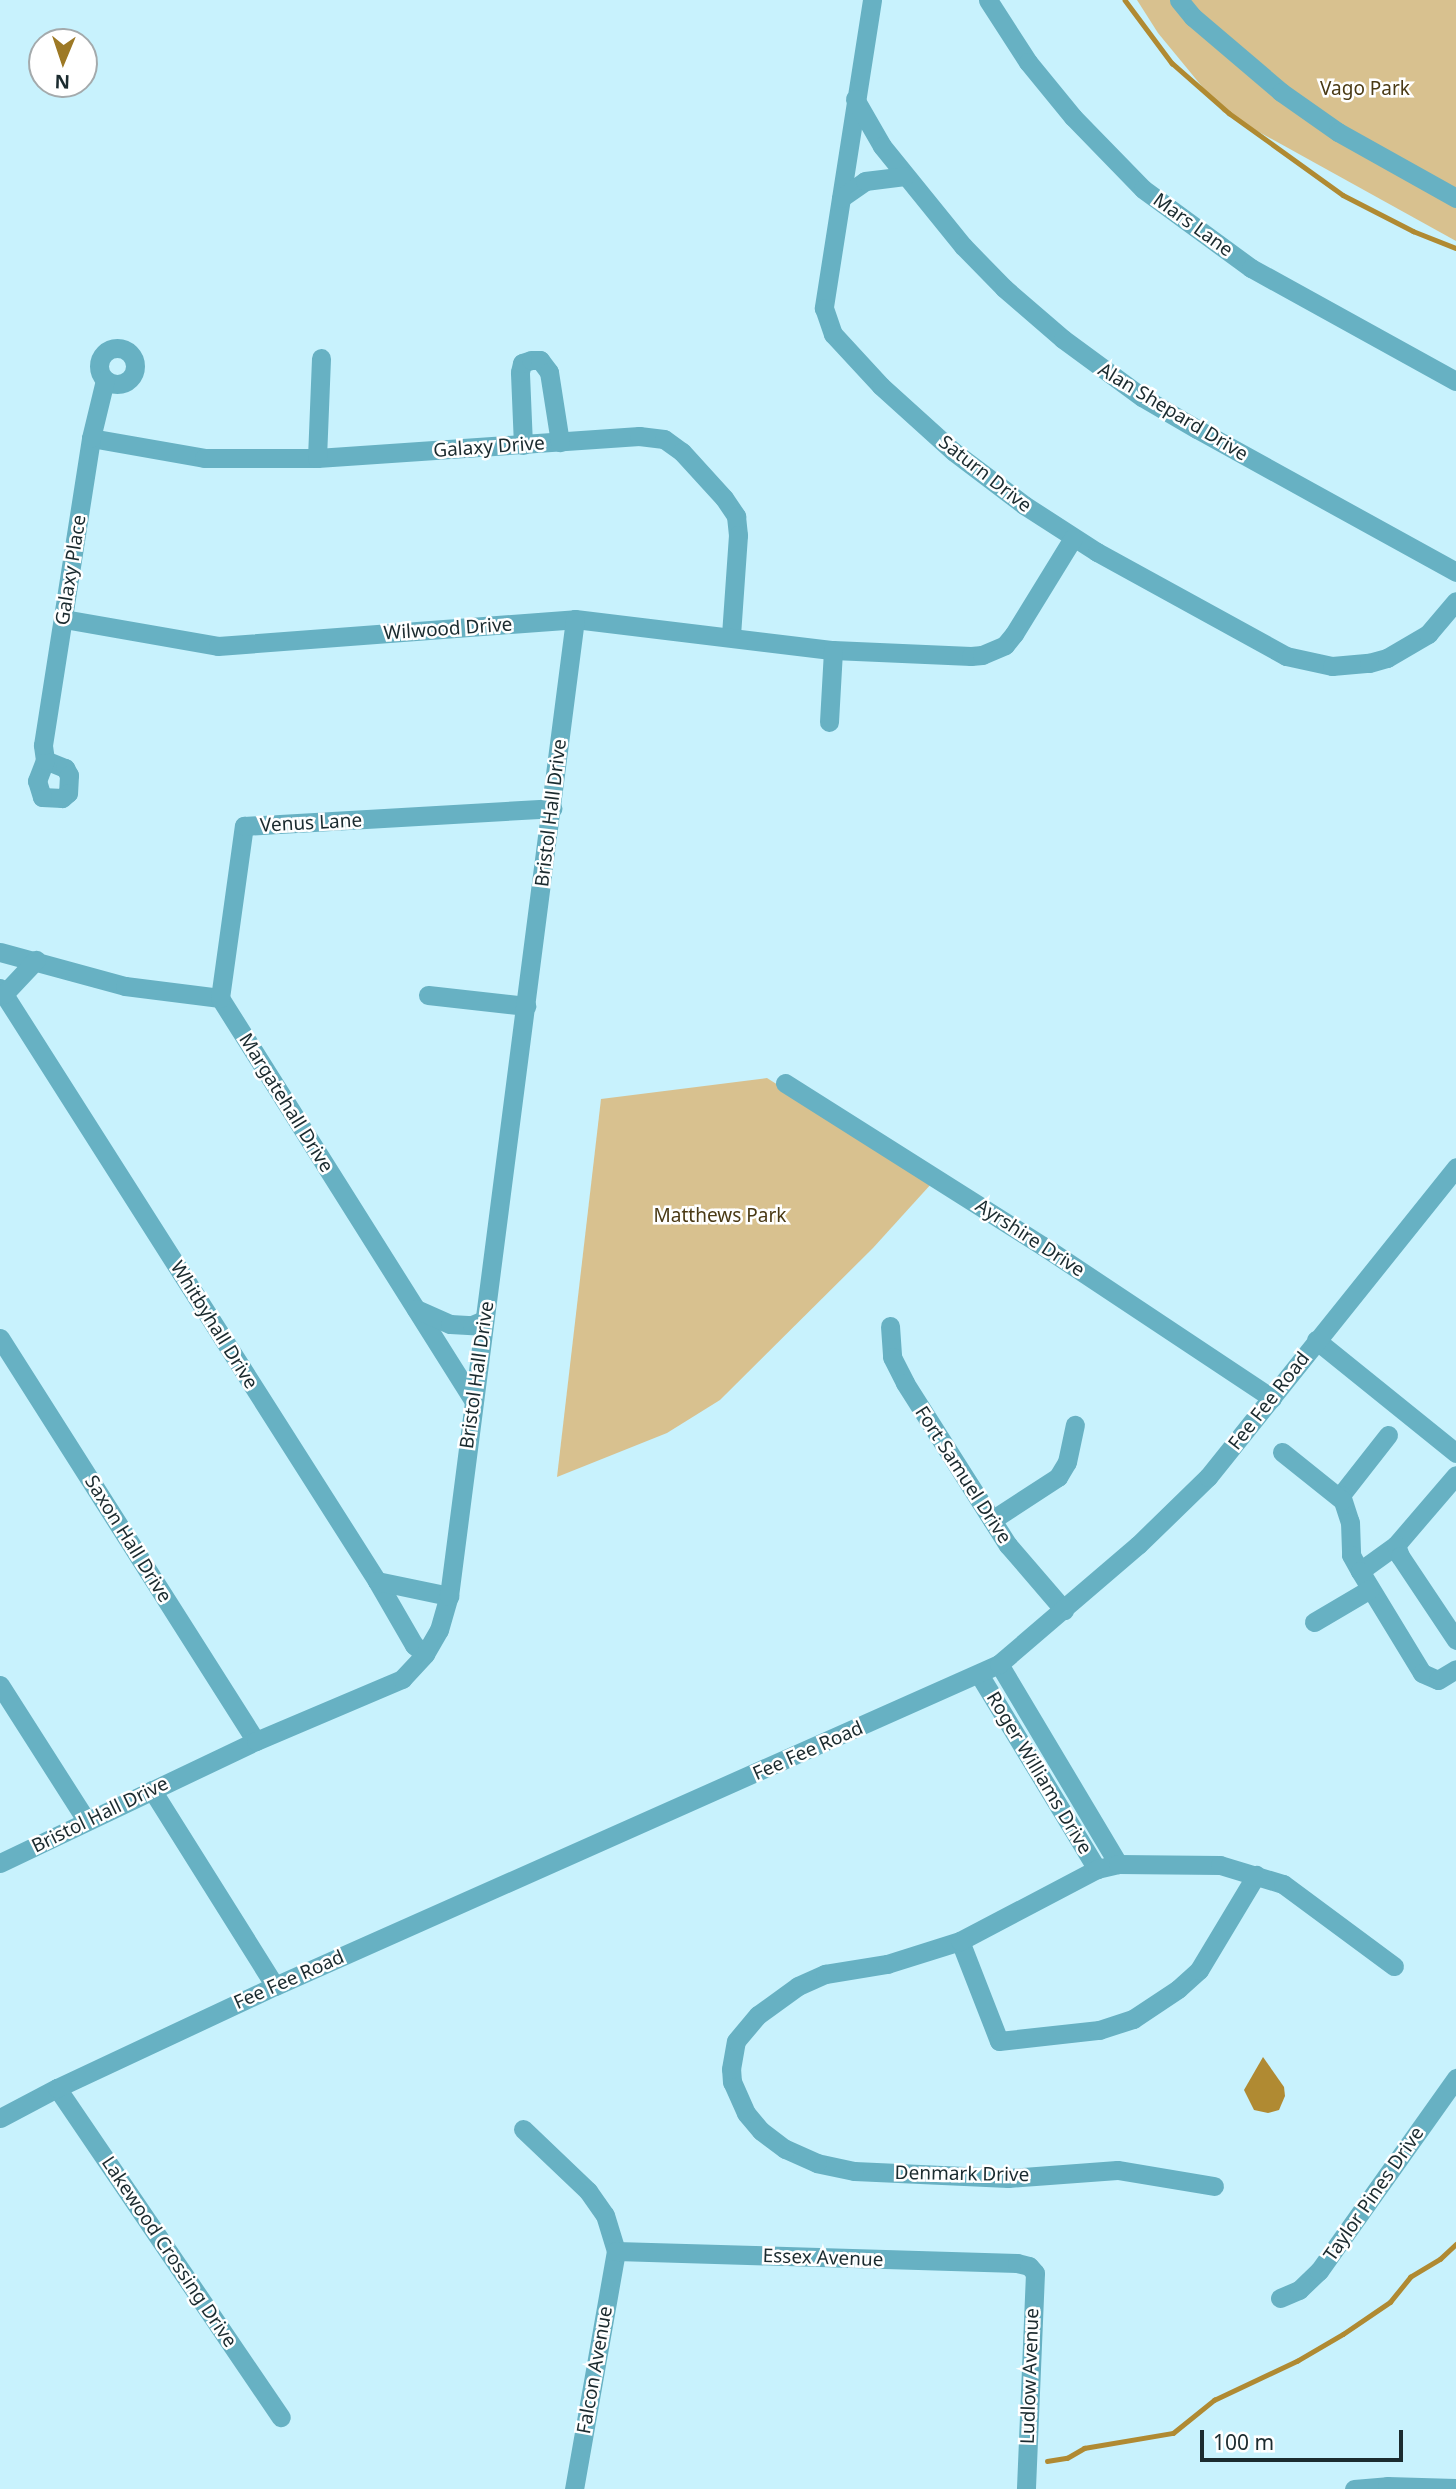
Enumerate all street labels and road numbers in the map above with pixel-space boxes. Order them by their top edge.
street label: Mars Lane [1149,188,1237,262]
street label: Alan Shepard Drive [1094,358,1252,466]
street label: Saturn Drive [934,431,1036,517]
street label: Galaxy Drive [432,432,546,462]
street label: Galaxy Place [51,513,91,627]
street label: Wilwood Drive [383,613,513,645]
street label: Bristol Hall Drive [531,738,571,888]
street label: Venus Lane [259,809,363,837]
street label: Margatehall Drive [234,1029,338,1177]
street label: Ayrshire Drive [971,1194,1089,1282]
street label: Whitbyhall Drive [166,1257,262,1393]
street label: Bristol Hall Drive [455,1300,499,1450]
street label: Fee Fee Road [1224,1347,1314,1455]
street label: Fort Samuel Drive [910,1402,1016,1548]
street label: Saxon Hall Drive [80,1471,176,1607]
street label: Roger Williams Drive [982,1688,1096,1858]
street label: Fee Fee Road [749,1717,867,1785]
street label: Bristol Hall Drive [28,1772,172,1858]
street label: Fee Fee Road [230,1946,348,2014]
street label: Taylor Pines Drive [1319,2123,1429,2265]
street label: Lakewood Crossing Drive [97,2152,241,2352]
street label: Denmark Drive [894,2161,1030,2187]
street label: Essex Avenue [762,2244,884,2272]
street label: Falcon Avenue [573,2304,617,2436]
street label: Ludlow Avenue [1016,2308,1044,2444]

